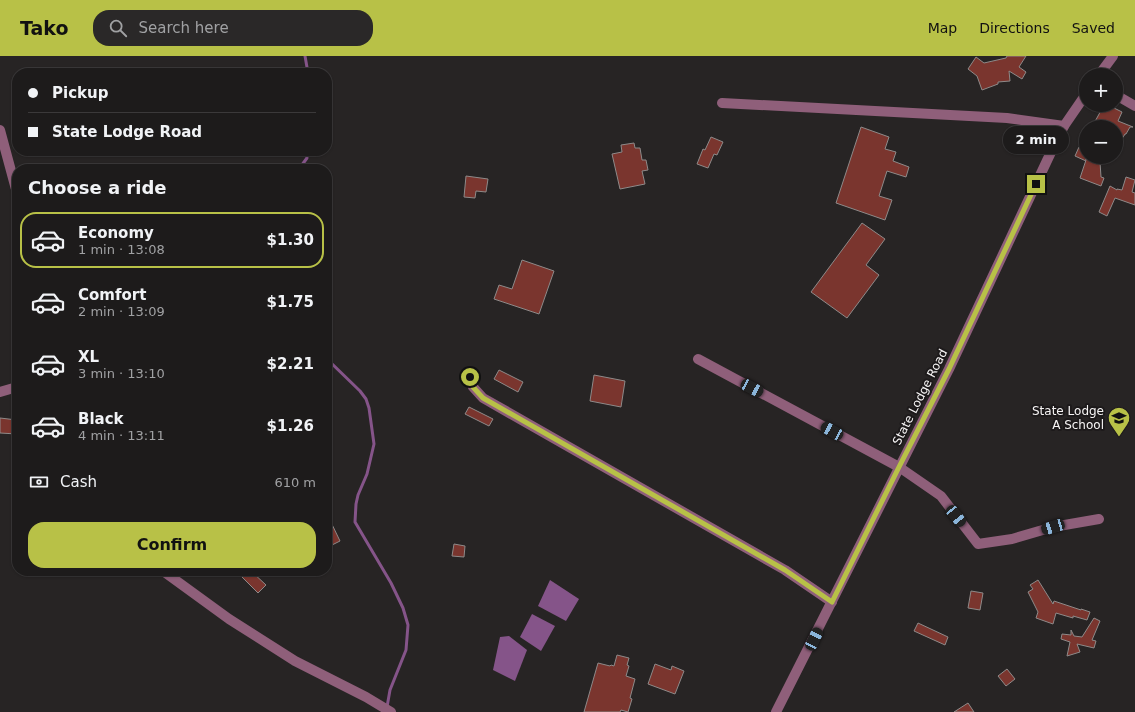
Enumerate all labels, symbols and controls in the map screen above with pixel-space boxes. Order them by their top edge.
search box [93,10,373,46]
text: Tako [20,17,69,39]
icon: search [107,17,129,39]
text: Search here [139,19,229,37]
text: Map [928,20,957,36]
text: Directions [979,20,1050,36]
text: Saved [1072,20,1115,36]
map controls [1079,68,1123,164]
button: + [1079,68,1123,112]
text: Pickup [52,84,108,102]
button: − [1079,120,1123,164]
text: State Lodge Road [52,123,202,141]
callout: 2 min [1003,126,1069,154]
text: 2 min [1016,132,1056,147]
route end [1027,175,1045,193]
text: Choose a ride [28,177,167,198]
icon: car [30,222,66,258]
text: Economy [78,224,154,242]
text: $1.30 [267,231,314,249]
text: 1 min · 13:08 [78,242,165,257]
icon: car [30,284,66,320]
text: Comfort [78,286,146,304]
text: $1.75 [267,293,314,311]
text: 2 min · 13:09 [78,304,165,319]
icon: car [30,346,66,382]
street label: State Lodge Road [890,347,950,447]
text: XL [78,348,99,366]
text: $2.21 [267,355,314,373]
text: 3 min · 13:10 [78,366,165,381]
route start [461,368,479,386]
car [739,377,765,399]
place label: State Lodge A School [1032,404,1104,432]
school or university icon: State Lodge A School [1106,405,1132,438]
icon: car [30,408,66,444]
text: Black [78,410,124,428]
text: $1.26 [267,417,314,435]
car [819,420,845,442]
text: 4 min · 13:11 [78,428,165,443]
icon: cash [28,471,50,493]
text: Cash [60,473,97,491]
text: 610 m [274,475,316,490]
car [944,503,968,529]
car [1040,518,1066,536]
button: Confirm [28,522,316,568]
car [803,626,825,652]

